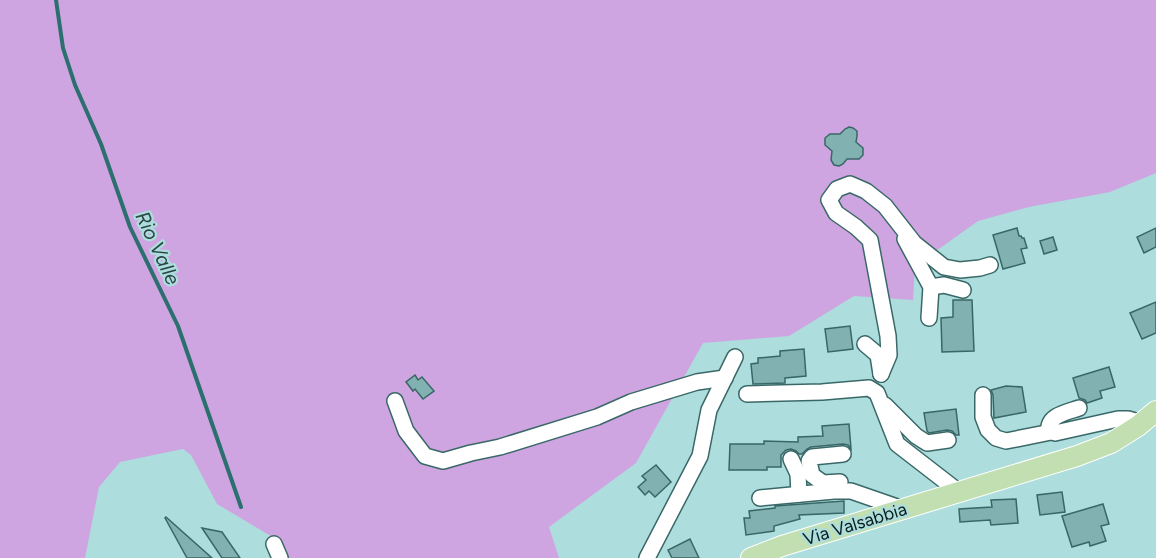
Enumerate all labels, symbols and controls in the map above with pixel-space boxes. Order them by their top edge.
water label: Rio Valle [131,207,185,289]
street label: Via Valsabbia [801,498,909,550]

